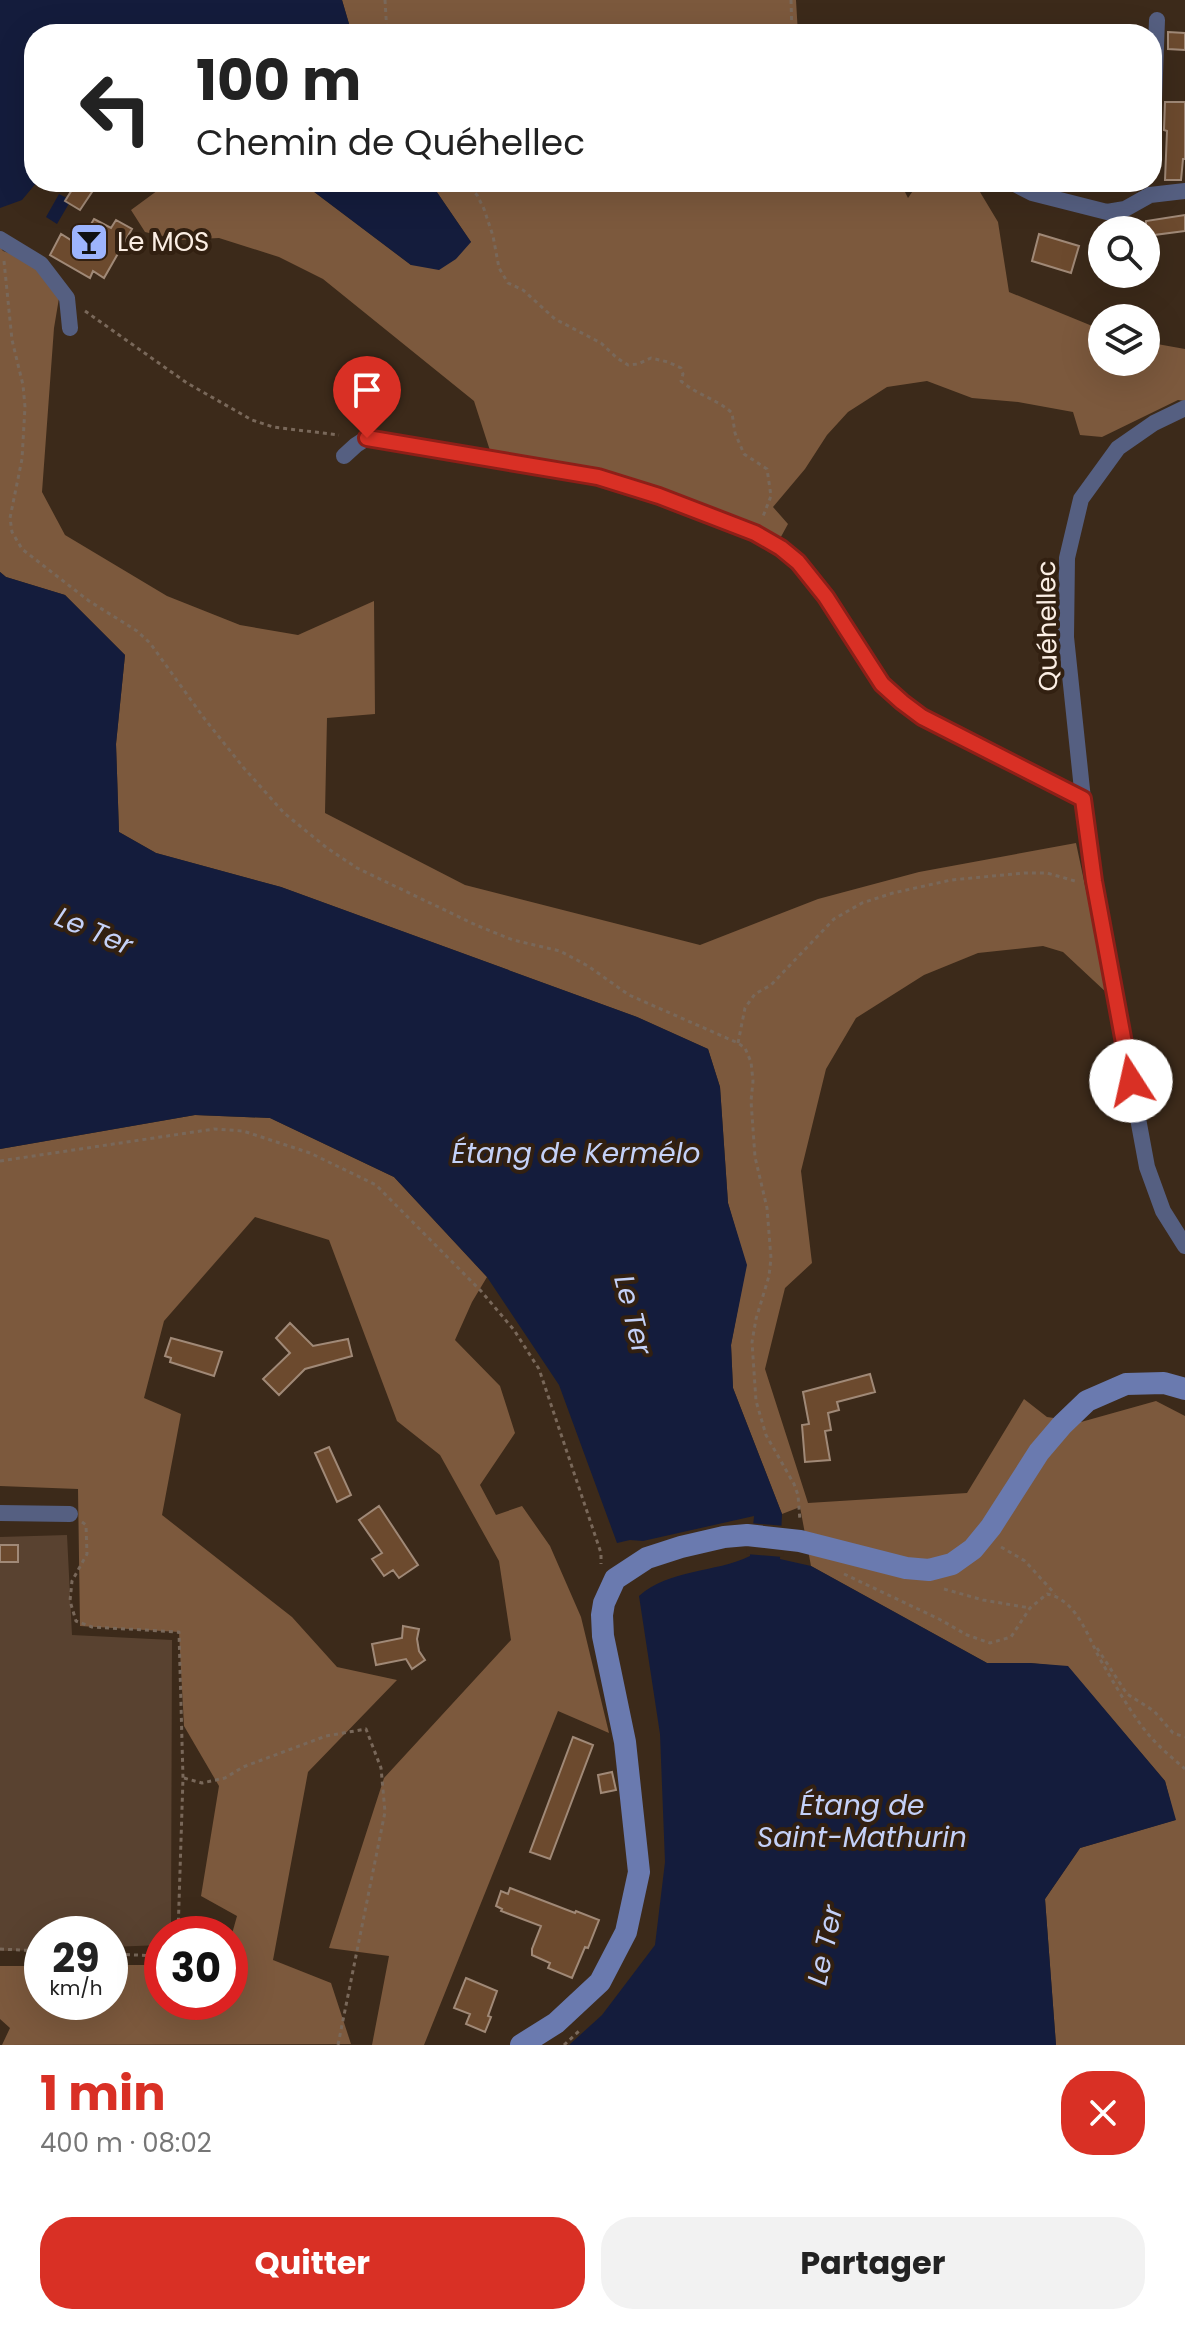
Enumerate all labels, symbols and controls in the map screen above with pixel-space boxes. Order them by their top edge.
text: 100 m [196,41,361,120]
icon: left [64,56,168,160]
text: Chemin de Quéhellec [196,117,585,168]
map controls [1088,216,1160,376]
button: search [1088,216,1160,288]
bar icon: Le MOS [68,221,110,263]
place label: Le MOS [117,224,209,260]
button: layers [1088,304,1160,376]
pin [333,356,401,438]
icon: arrive [345,368,389,412]
street label: Quéhellec [1028,560,1066,692]
water label: Le Ter [49,897,139,965]
position arrow [1089,1039,1173,1123]
water label: Étang de Kermélo [452,1134,700,1173]
water label: Le Ter [604,1271,662,1359]
water label: Étang de Saint-Mathurin [757,1786,967,1857]
water label: Le Ter [798,1901,853,1989]
speed limit sign: 30 [144,1916,248,2020]
text: 29 [52,1930,100,1986]
text: km/h [49,1974,103,2002]
text: 1 min [40,2060,166,2127]
button: close [1061,2071,1145,2155]
text: 400 m · 08:02 [40,2125,212,2161]
button: Quitter [40,2217,585,2309]
button: Partager [601,2217,1145,2309]

